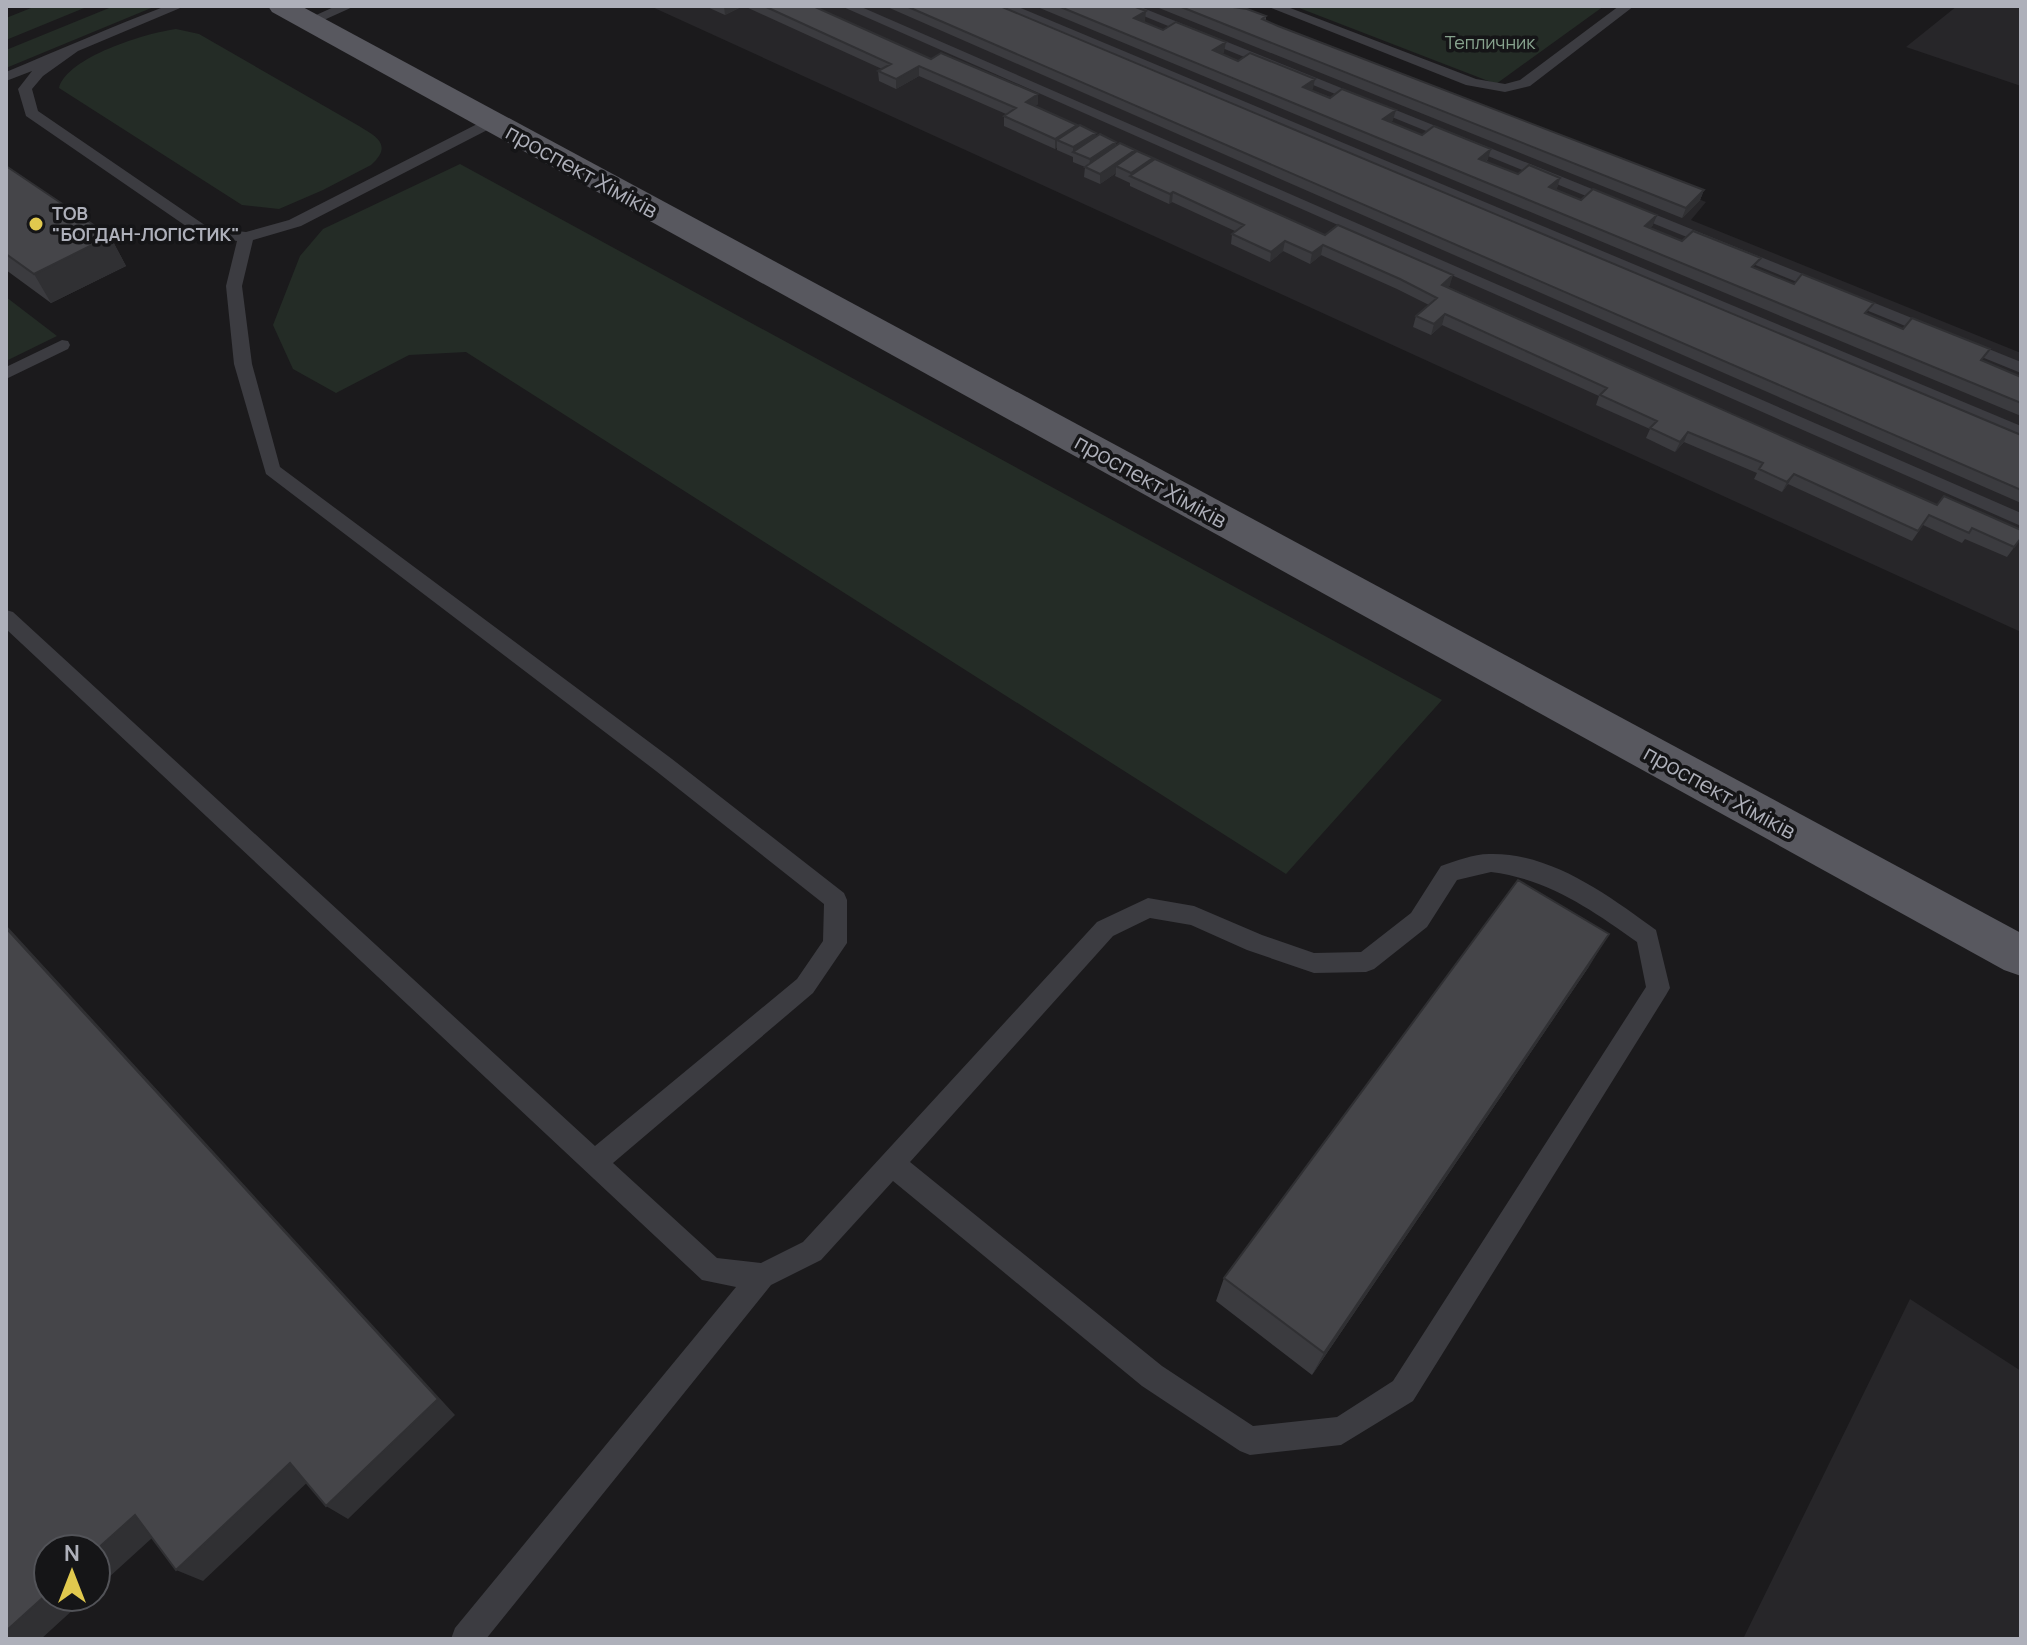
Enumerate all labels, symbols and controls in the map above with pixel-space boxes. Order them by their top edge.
park label: Тепличник [1445,30,1536,54]
street label: проспект Хіміків [501,117,663,225]
place label: ТОВ "БОГДАН-ЛОГІСТИК" [52,201,240,246]
marker: ТОВ "БОГДАН-ЛОГІСТИК" [27,215,45,233]
street label: проспект Хіміків [1070,427,1232,535]
street label: проспект Хіміків [1639,738,1801,846]
north arrow [32,1533,112,1613]
text: N [64,1538,80,1568]

